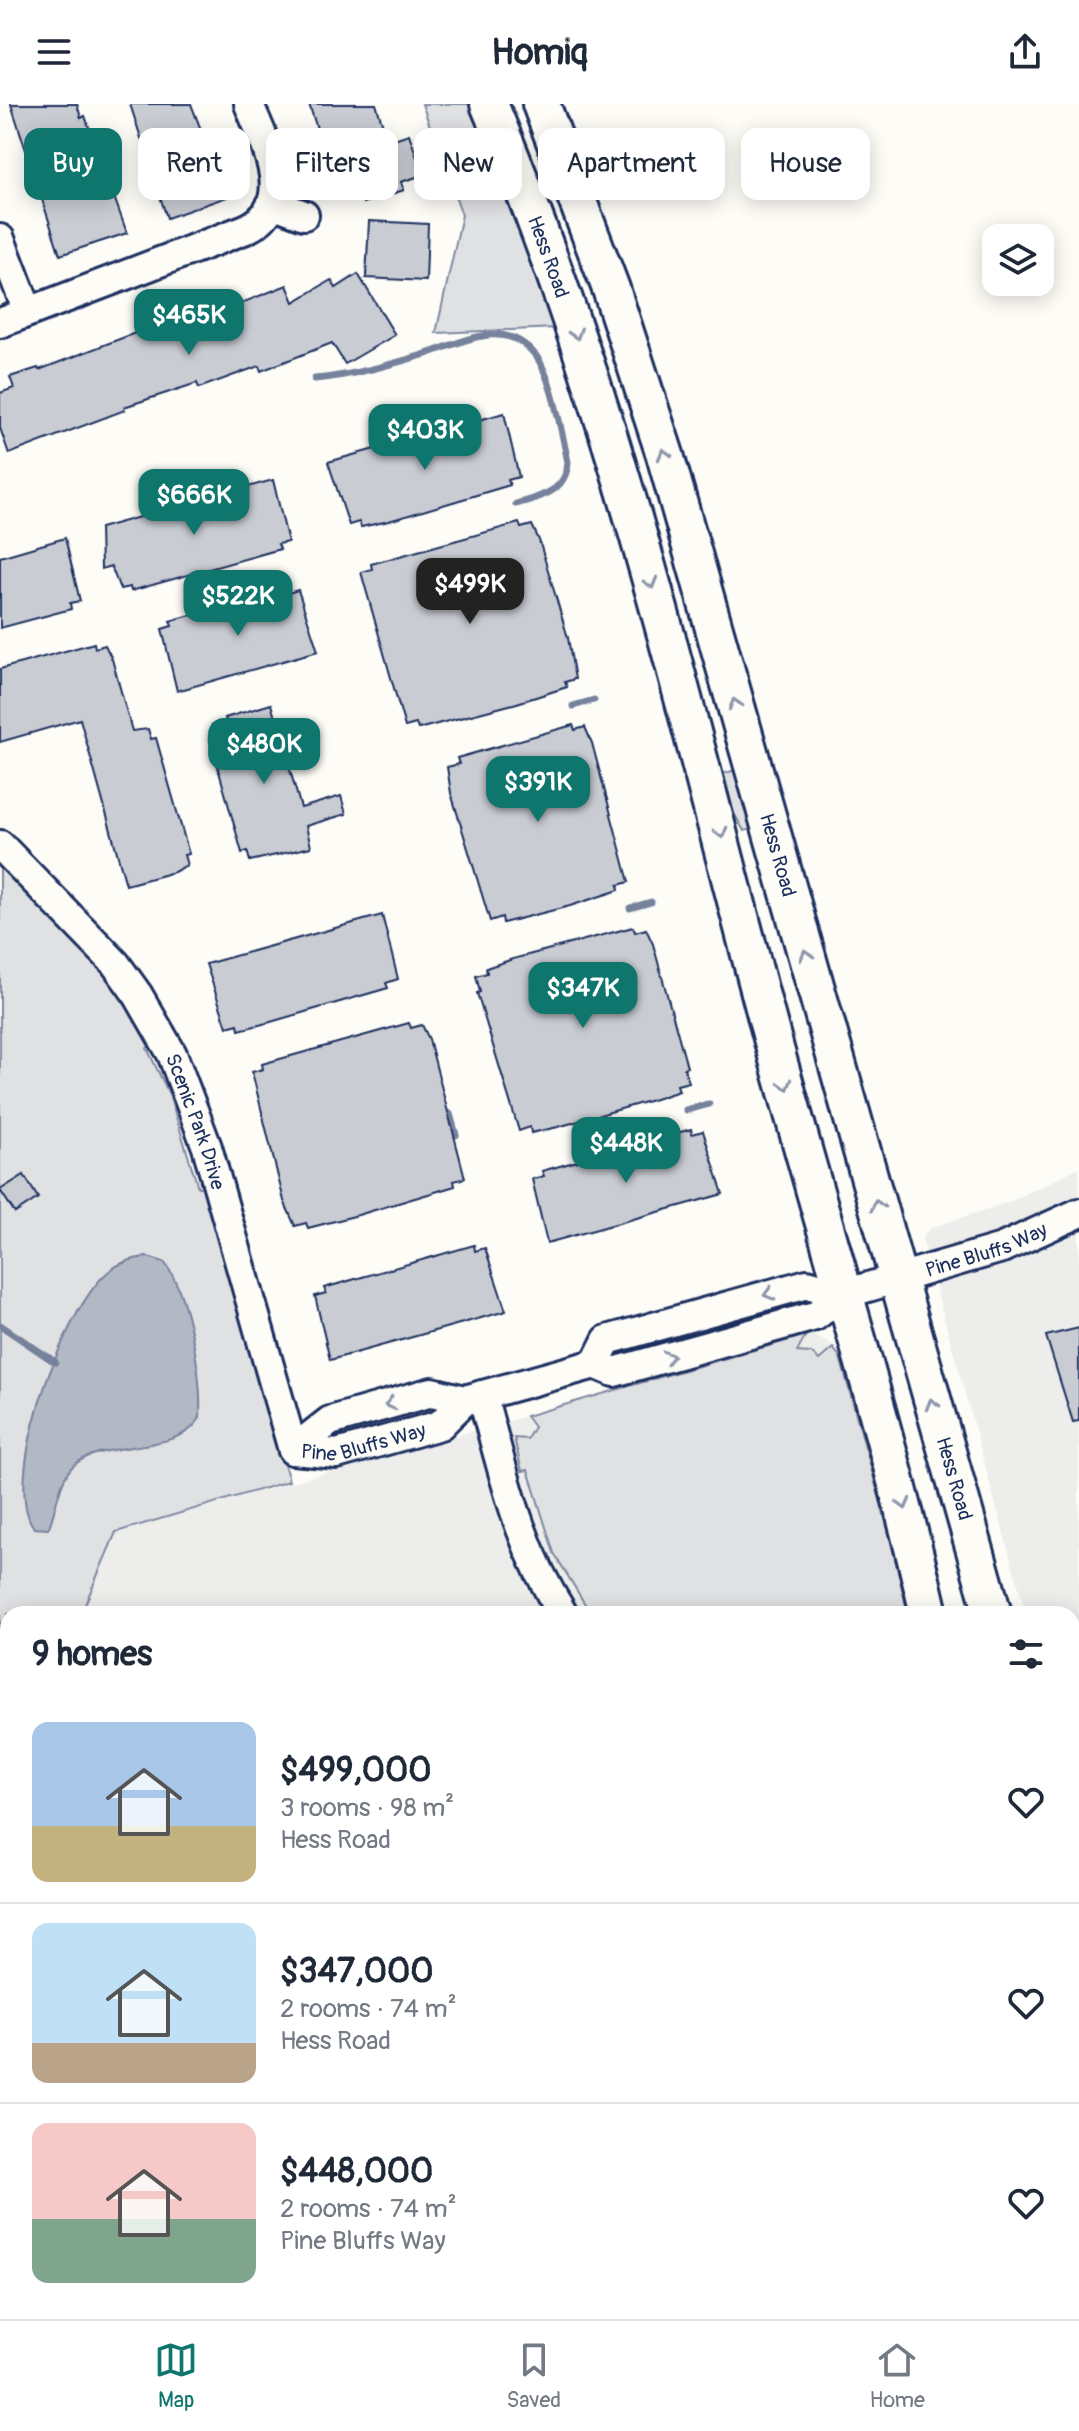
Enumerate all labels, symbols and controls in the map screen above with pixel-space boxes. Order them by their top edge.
icon: menu [32,30,76,74]
text: Homiq [491,30,588,75]
icon: share [1003,30,1047,74]
chip: Buy [24,128,122,200]
chip: Rent [138,128,250,200]
chip: Filters [266,128,398,200]
chip: New [414,128,522,200]
chip: Apartment [538,128,725,200]
chip: House [741,128,870,200]
street label: Hess Road [522,212,574,301]
map controls [982,224,1054,296]
button: layers [982,224,1054,296]
pin: $465K [133,289,245,357]
text: $465K [152,299,226,331]
one-way arrow [566,326,582,340]
pin: $403K [369,404,481,472]
text: $403K [386,414,464,446]
one-way arrow [657,448,673,462]
pin: $666K [138,469,250,537]
text: $666K [156,479,232,511]
pin: $499K [414,558,526,626]
text: $499K [434,568,506,600]
pin: $522K [182,570,294,638]
one-way arrow [642,576,658,589]
text: $522K [202,580,274,612]
one-way arrow [728,698,744,712]
pin: $480K [208,718,320,786]
text: $480K [226,728,302,760]
pin: $391K [482,756,594,824]
text: $391K [504,766,572,798]
street label: Hess Road [754,811,801,900]
one-way arrow [711,826,728,840]
one-way arrow [799,948,815,962]
pin: $347K [527,962,639,1030]
text: $347K [546,972,620,1004]
street label: Scenic Park Drive [160,1050,231,1193]
one-way arrow [776,1078,793,1092]
pin: $448K [570,1117,682,1185]
text: $448K [589,1127,663,1159]
one-way arrow [869,1198,886,1212]
street label: Pine Bluffs Way [922,1217,1052,1283]
one-way arrow [763,1285,777,1301]
one-way arrow [661,1350,675,1366]
one-way arrow [383,1395,397,1411]
one-way arrow [925,1398,942,1412]
street label: Pine Bluffs Way [300,1418,429,1467]
street label: Hess Road [930,1434,978,1523]
one-way arrow [894,1496,911,1510]
icon: filters [1004,1632,1048,1676]
text: 9 homes [32,1633,152,1676]
text: $499,000 [280,1749,431,1792]
icon: home [96,1754,192,1850]
icon: heart [1004,1780,1048,1824]
text: 3 rooms · 98 m² [280,1792,454,1824]
text: Hess Road [280,1824,391,1856]
text: $347,000 [280,1950,433,1993]
icon: home [96,1955,192,2051]
icon: heart [1004,1981,1048,2025]
text: 2 rooms · 74 m² [280,1993,457,2025]
text: Hess Road [280,2025,391,2057]
text: $448,000 [280,2150,433,2193]
icon: home [96,2155,192,2251]
icon: heart [1004,2181,1048,2225]
text: 2 rooms · 74 m² [280,2193,457,2225]
text: Pine Bluffs Way [280,2225,446,2257]
tab: Map [154,2338,198,2414]
tab: Saved [506,2338,561,2414]
tab: Home [869,2338,925,2414]

